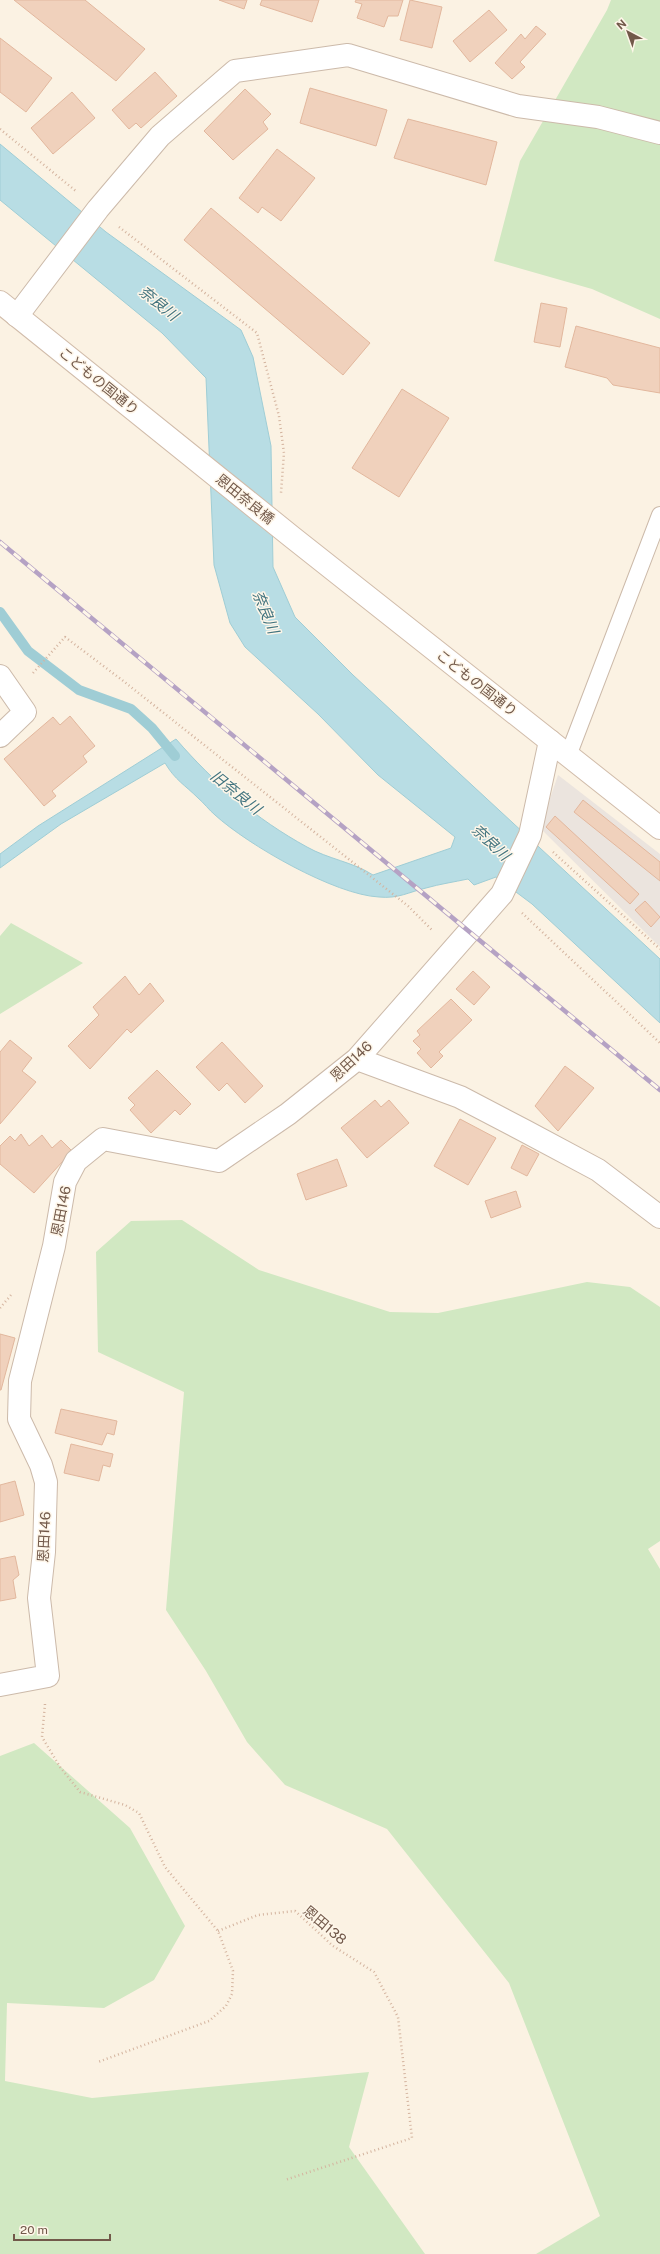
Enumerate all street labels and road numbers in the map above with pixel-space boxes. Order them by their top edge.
street label: こどもの国通り [56,344,142,418]
street label: 恩田奈良橋 [213,471,277,527]
street label: こどもの国通り [433,647,521,719]
street label: 恩田146 [327,1037,375,1084]
street label: 恩田146 [48,1184,74,1238]
street label: 恩田146 [35,1511,53,1563]
street label: 恩田138 [300,1902,350,1948]

